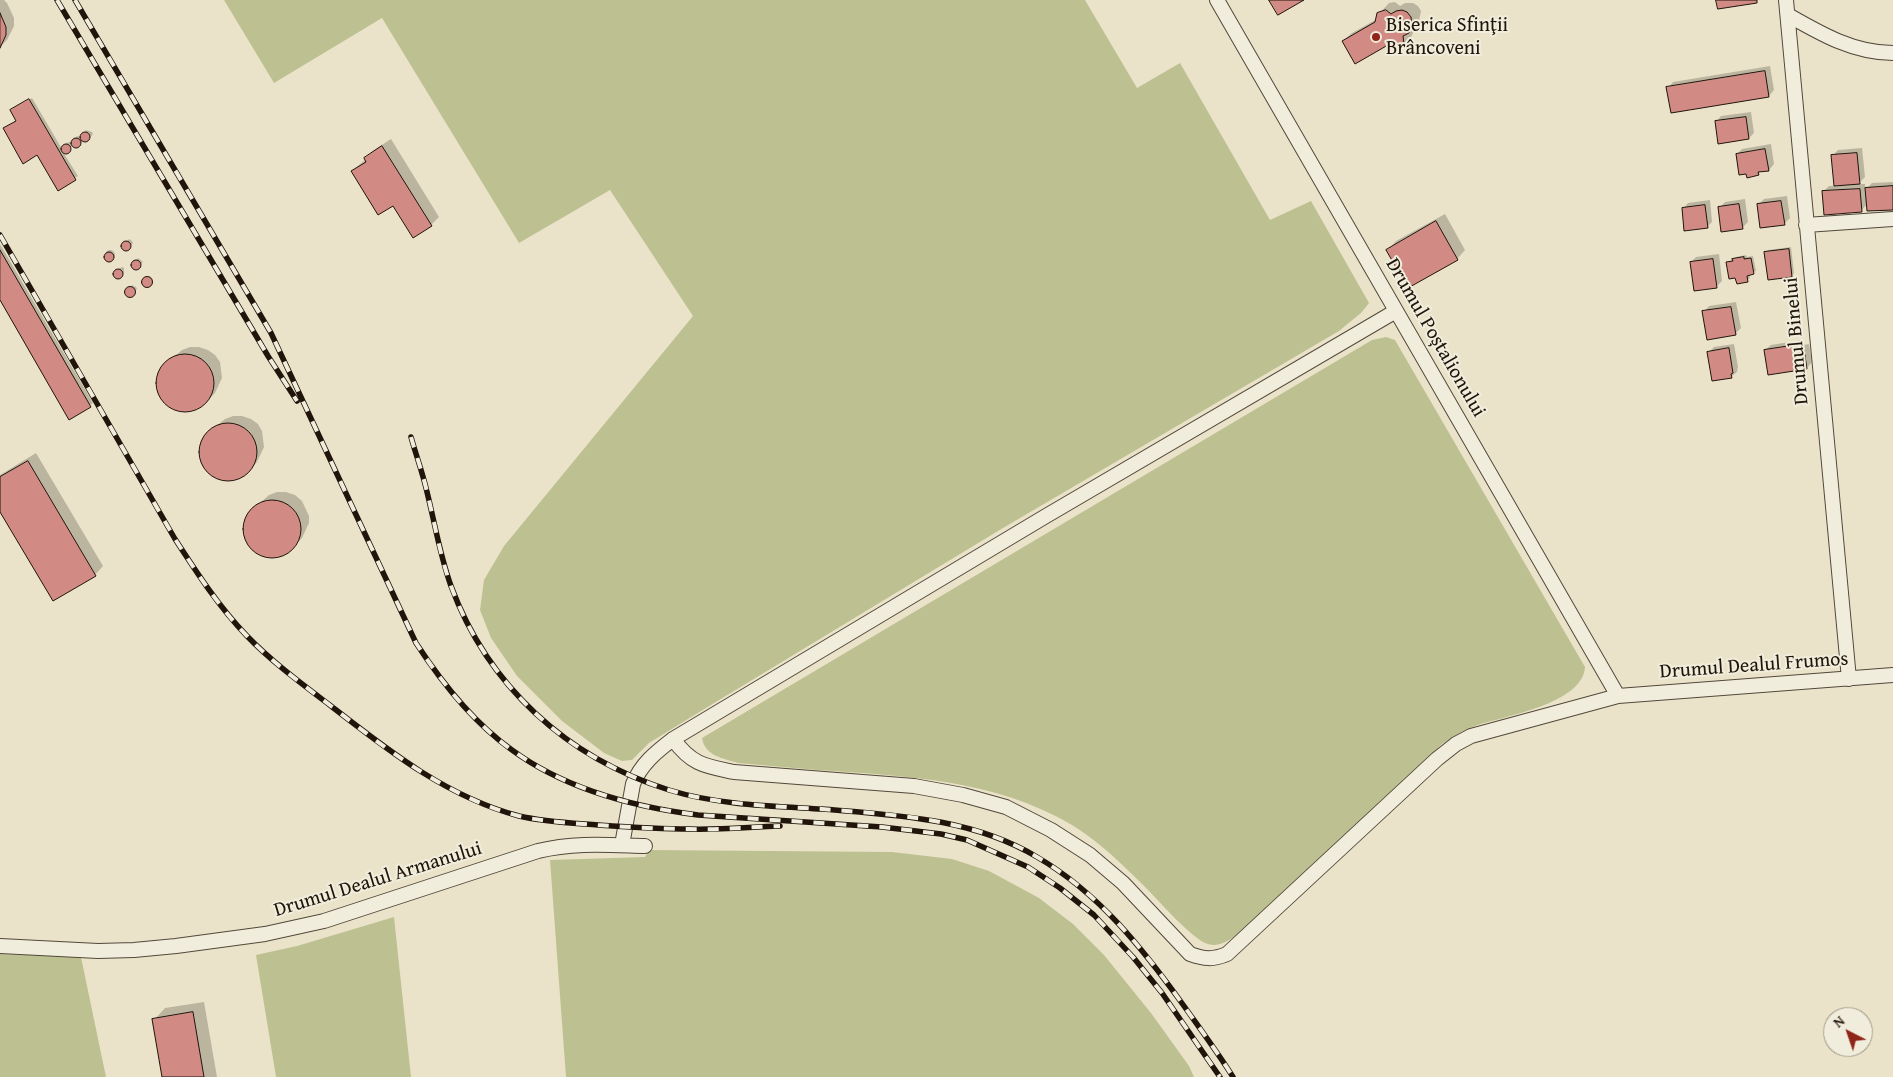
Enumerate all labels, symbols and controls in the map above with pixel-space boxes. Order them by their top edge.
place label: Biserica Sfinţii Brâncoveni [1386,14,1508,61]
marker: Biserica Sfinţii Brâncoveni [1370,31,1382,43]
street label: Drumul Poștalionului [1380,254,1490,422]
street label: Drumul Binelui [1779,276,1815,406]
street label: Drumul Dealul Frumos [1659,647,1849,685]
street label: Drumul Dealul Armanului [271,837,485,923]
north arrow [1823,1007,1873,1057]
text: N [1829,1011,1849,1032]

